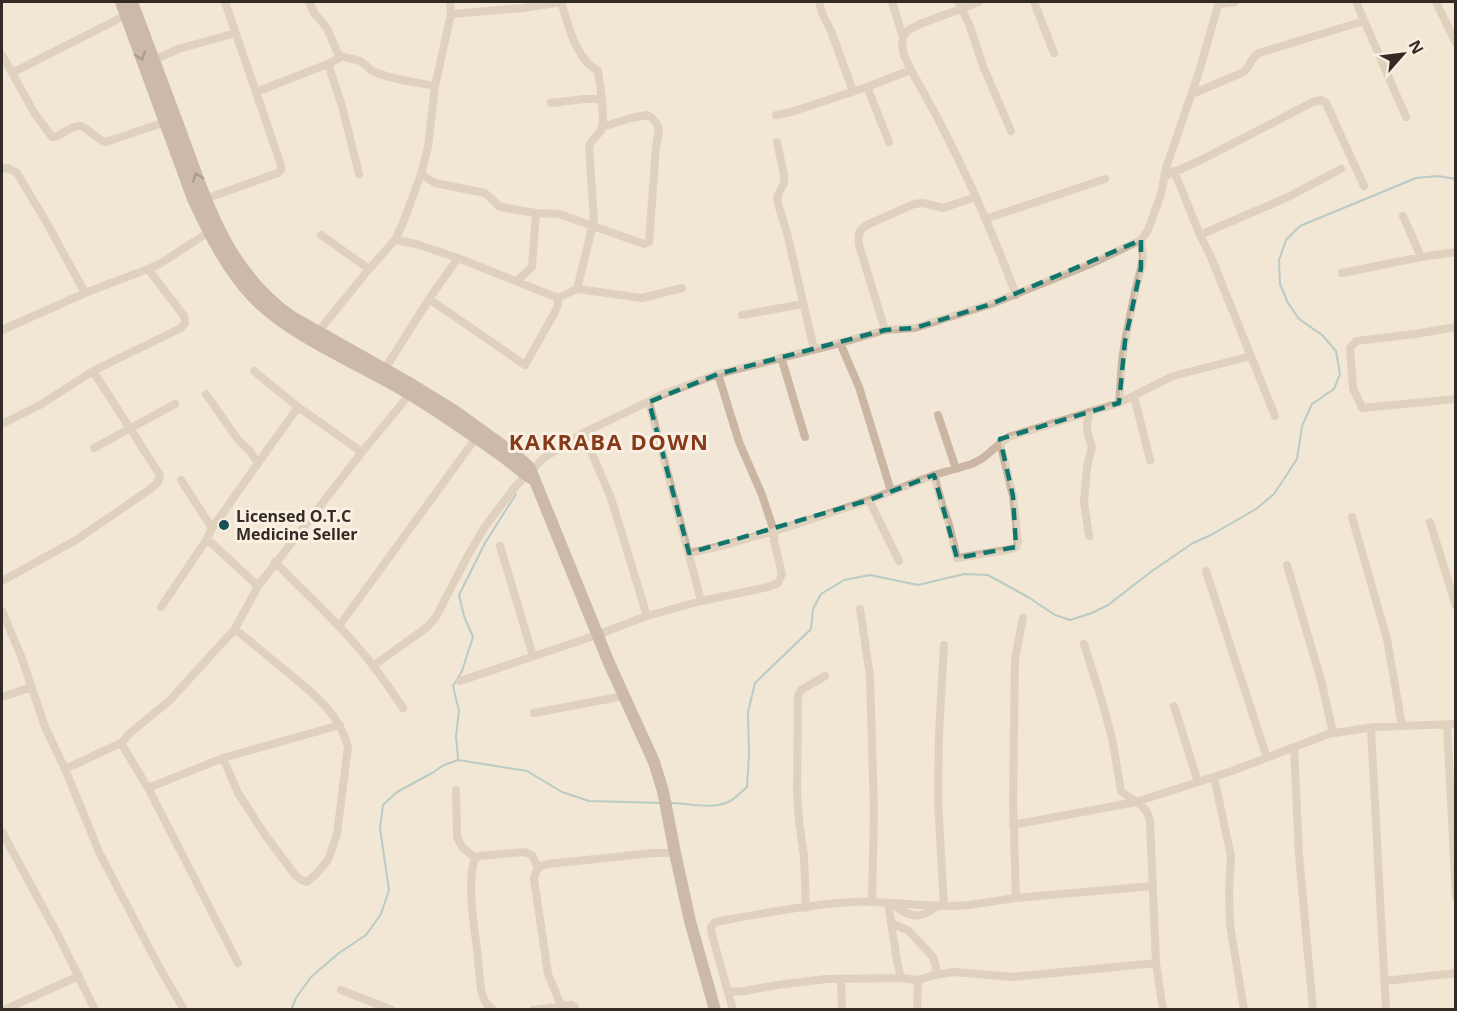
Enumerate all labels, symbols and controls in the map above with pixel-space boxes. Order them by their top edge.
north arrow [1373,24,1433,84]
text: N [1403,36,1429,58]
one-way arrow [134,50,146,61]
one-way arrow [192,172,205,183]
district label: KAKRABA DOWN [509,426,709,456]
place label: Licensed O.T.C Medicine Seller [236,505,358,545]
marker: Licensed O.T.C Medicine Seller [217,518,231,532]

